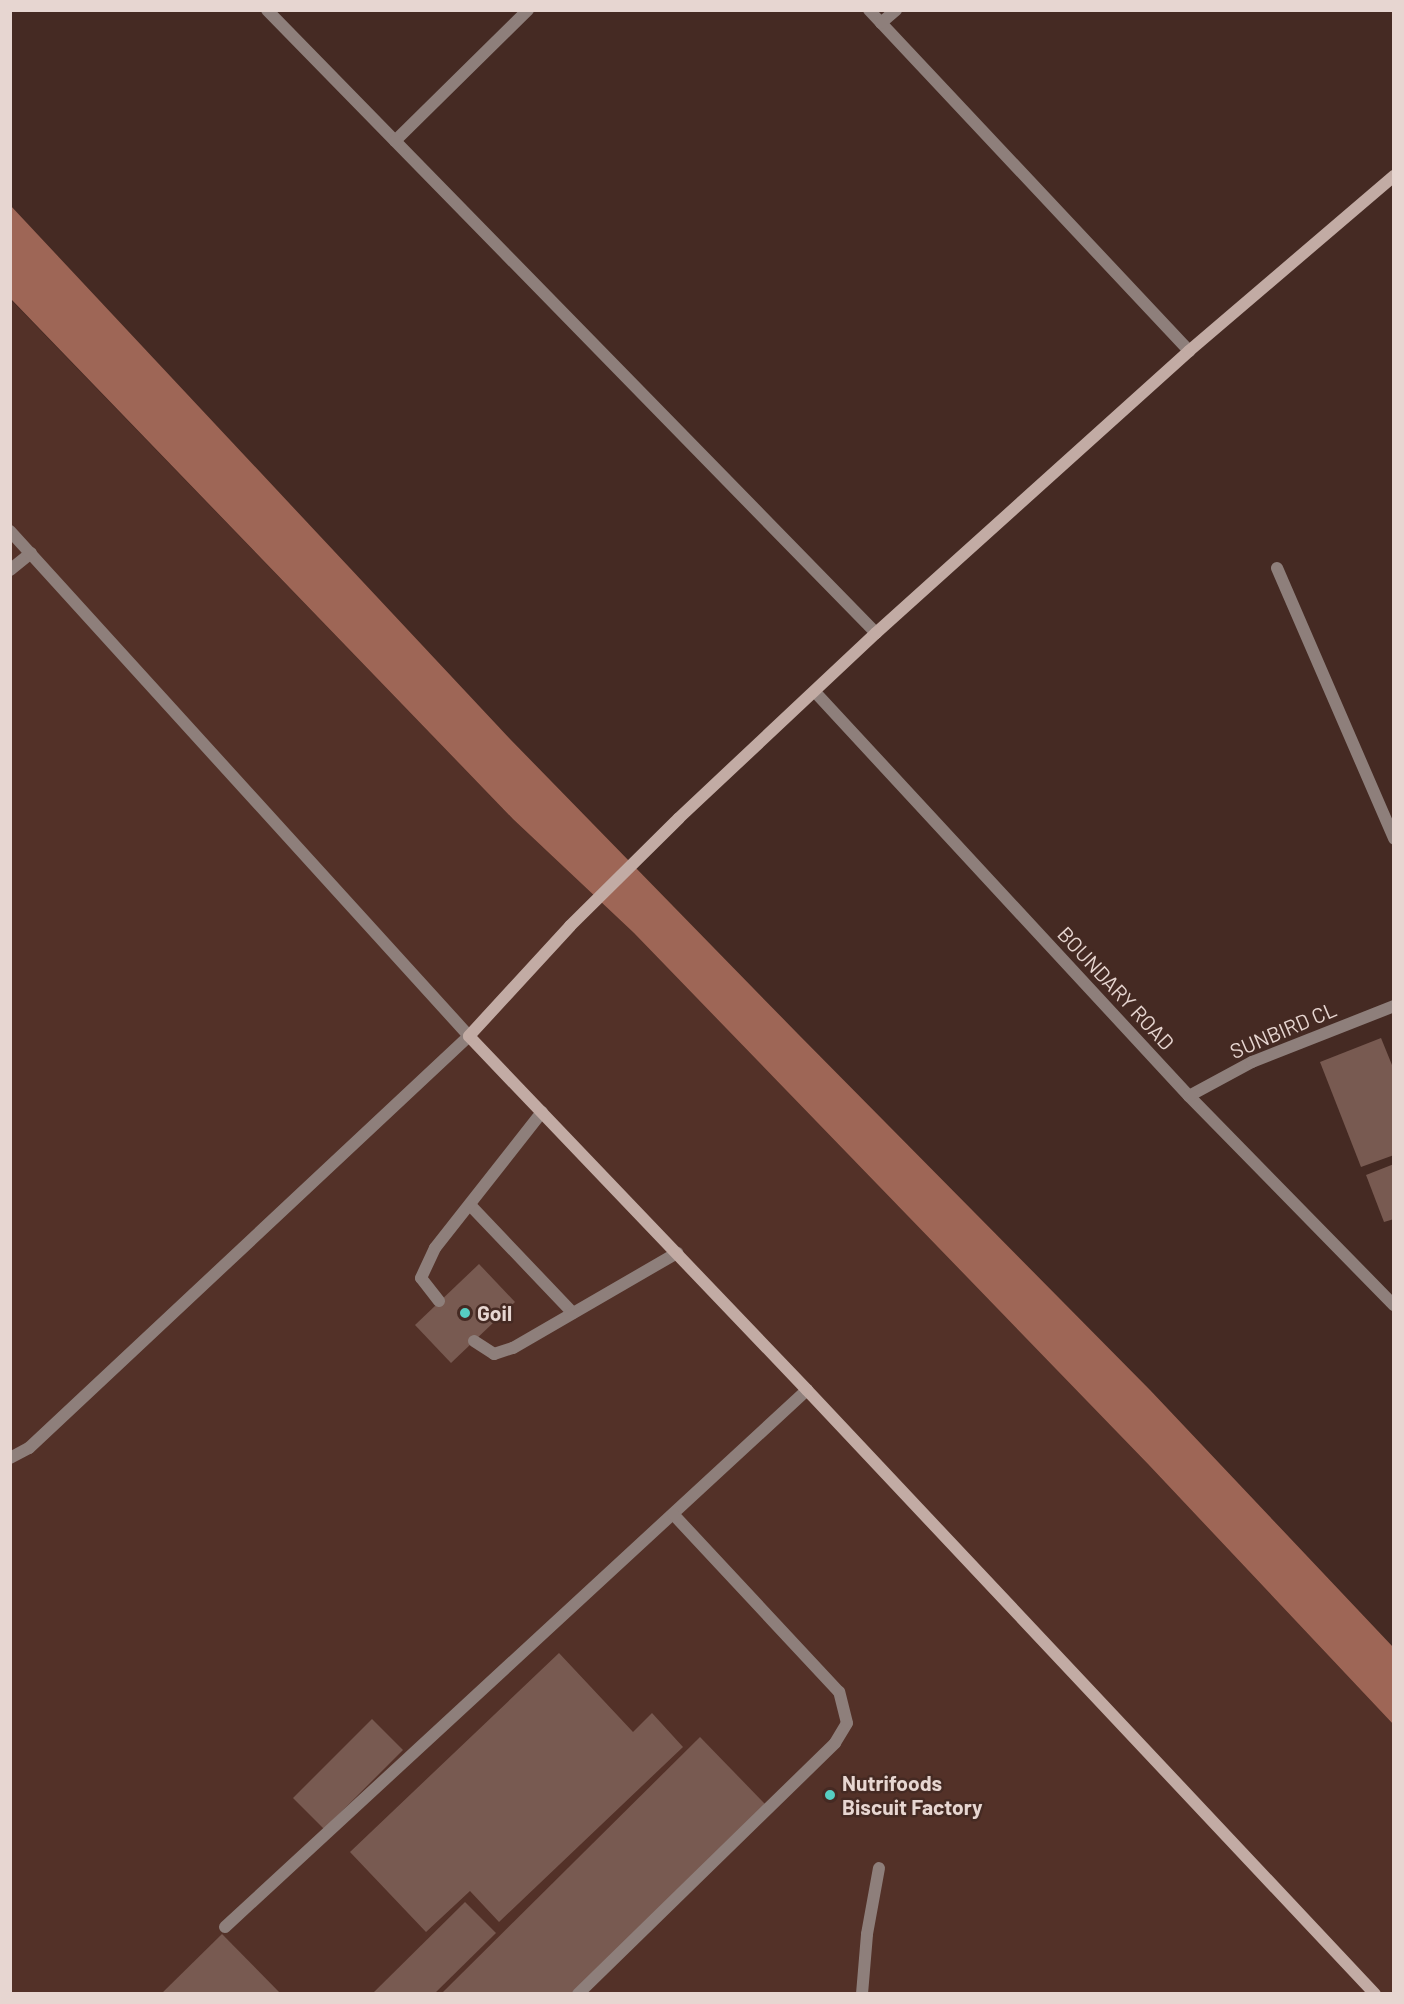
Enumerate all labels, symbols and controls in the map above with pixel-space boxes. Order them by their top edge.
street label: BOUNDARY ROAD [1052,921,1180,1055]
street label: SUNBIRD CL [1226,996,1340,1064]
place label: Goil [477,1300,512,1326]
marker: Goil [458,1306,472,1320]
place label: Nutrifoods Biscuit Factory [842,1770,983,1820]
marker: Nutrifoods Biscuit Factory [823,1788,837,1802]

